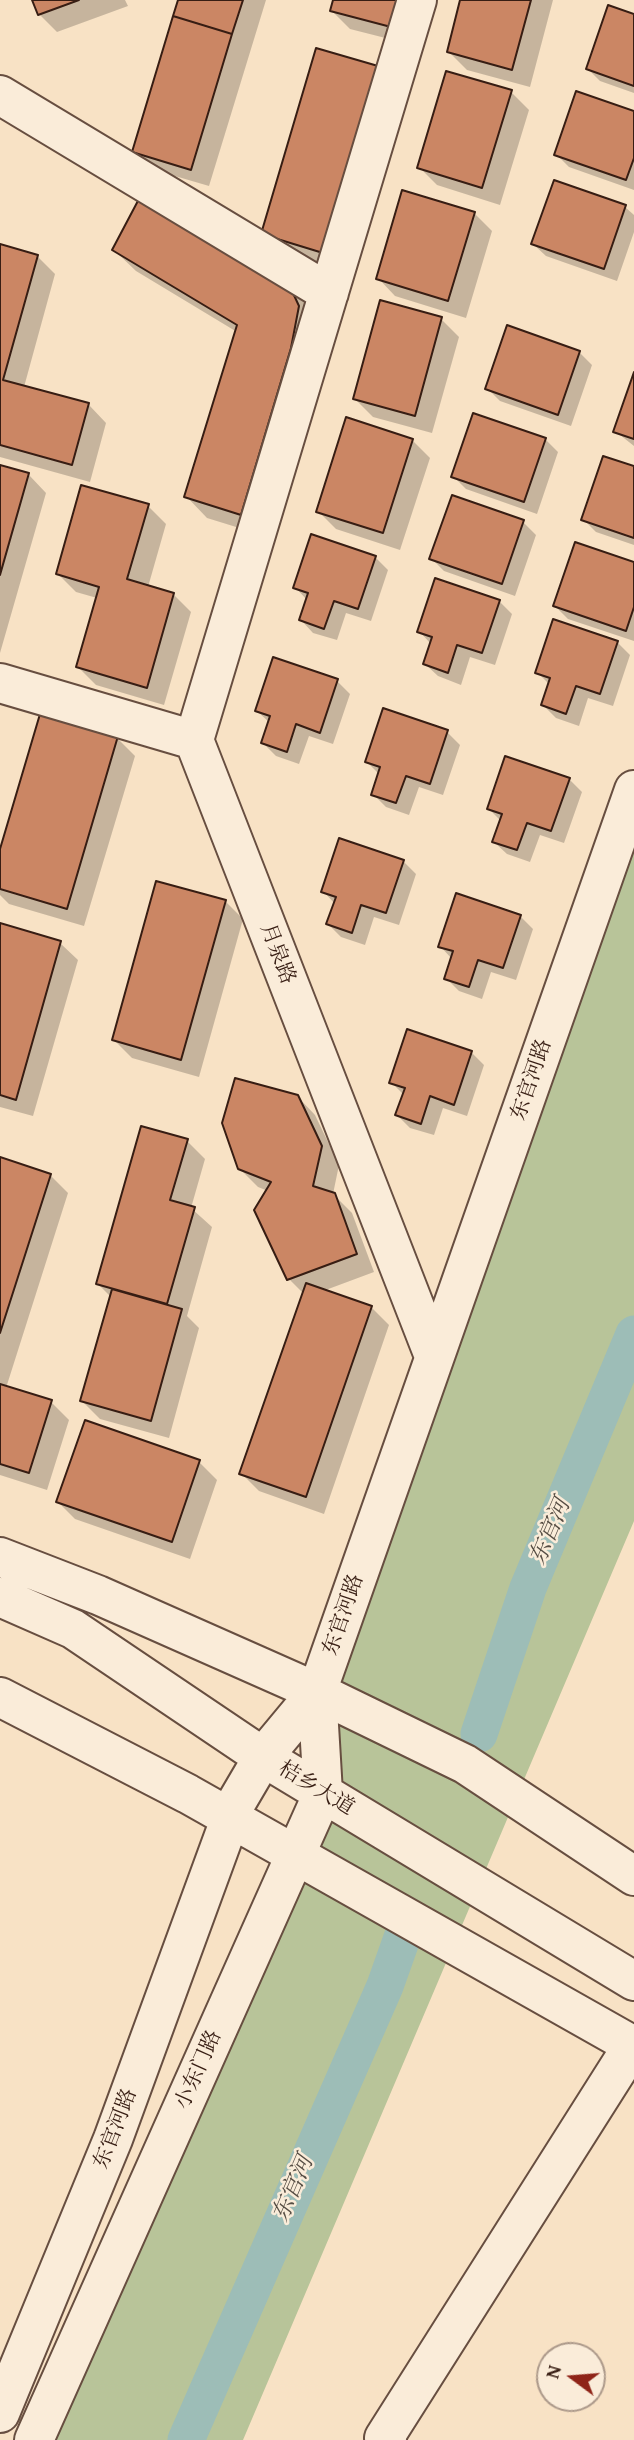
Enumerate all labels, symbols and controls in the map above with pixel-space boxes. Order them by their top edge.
street label: 月泉路 [254,920,300,988]
street label: 东官河路 [506,1036,558,1124]
water label: 东官河 [525,1495,577,1569]
street label: 东官河路 [318,1571,370,1659]
street label: 桔乡大道 [274,1757,358,1821]
street label: 小东门路 [170,2027,228,2113]
street label: 东官河路 [89,2085,143,2173]
water label: 东官河 [268,2152,320,2226]
north arrow [536,2342,606,2412]
text: N [538,2362,568,2382]

